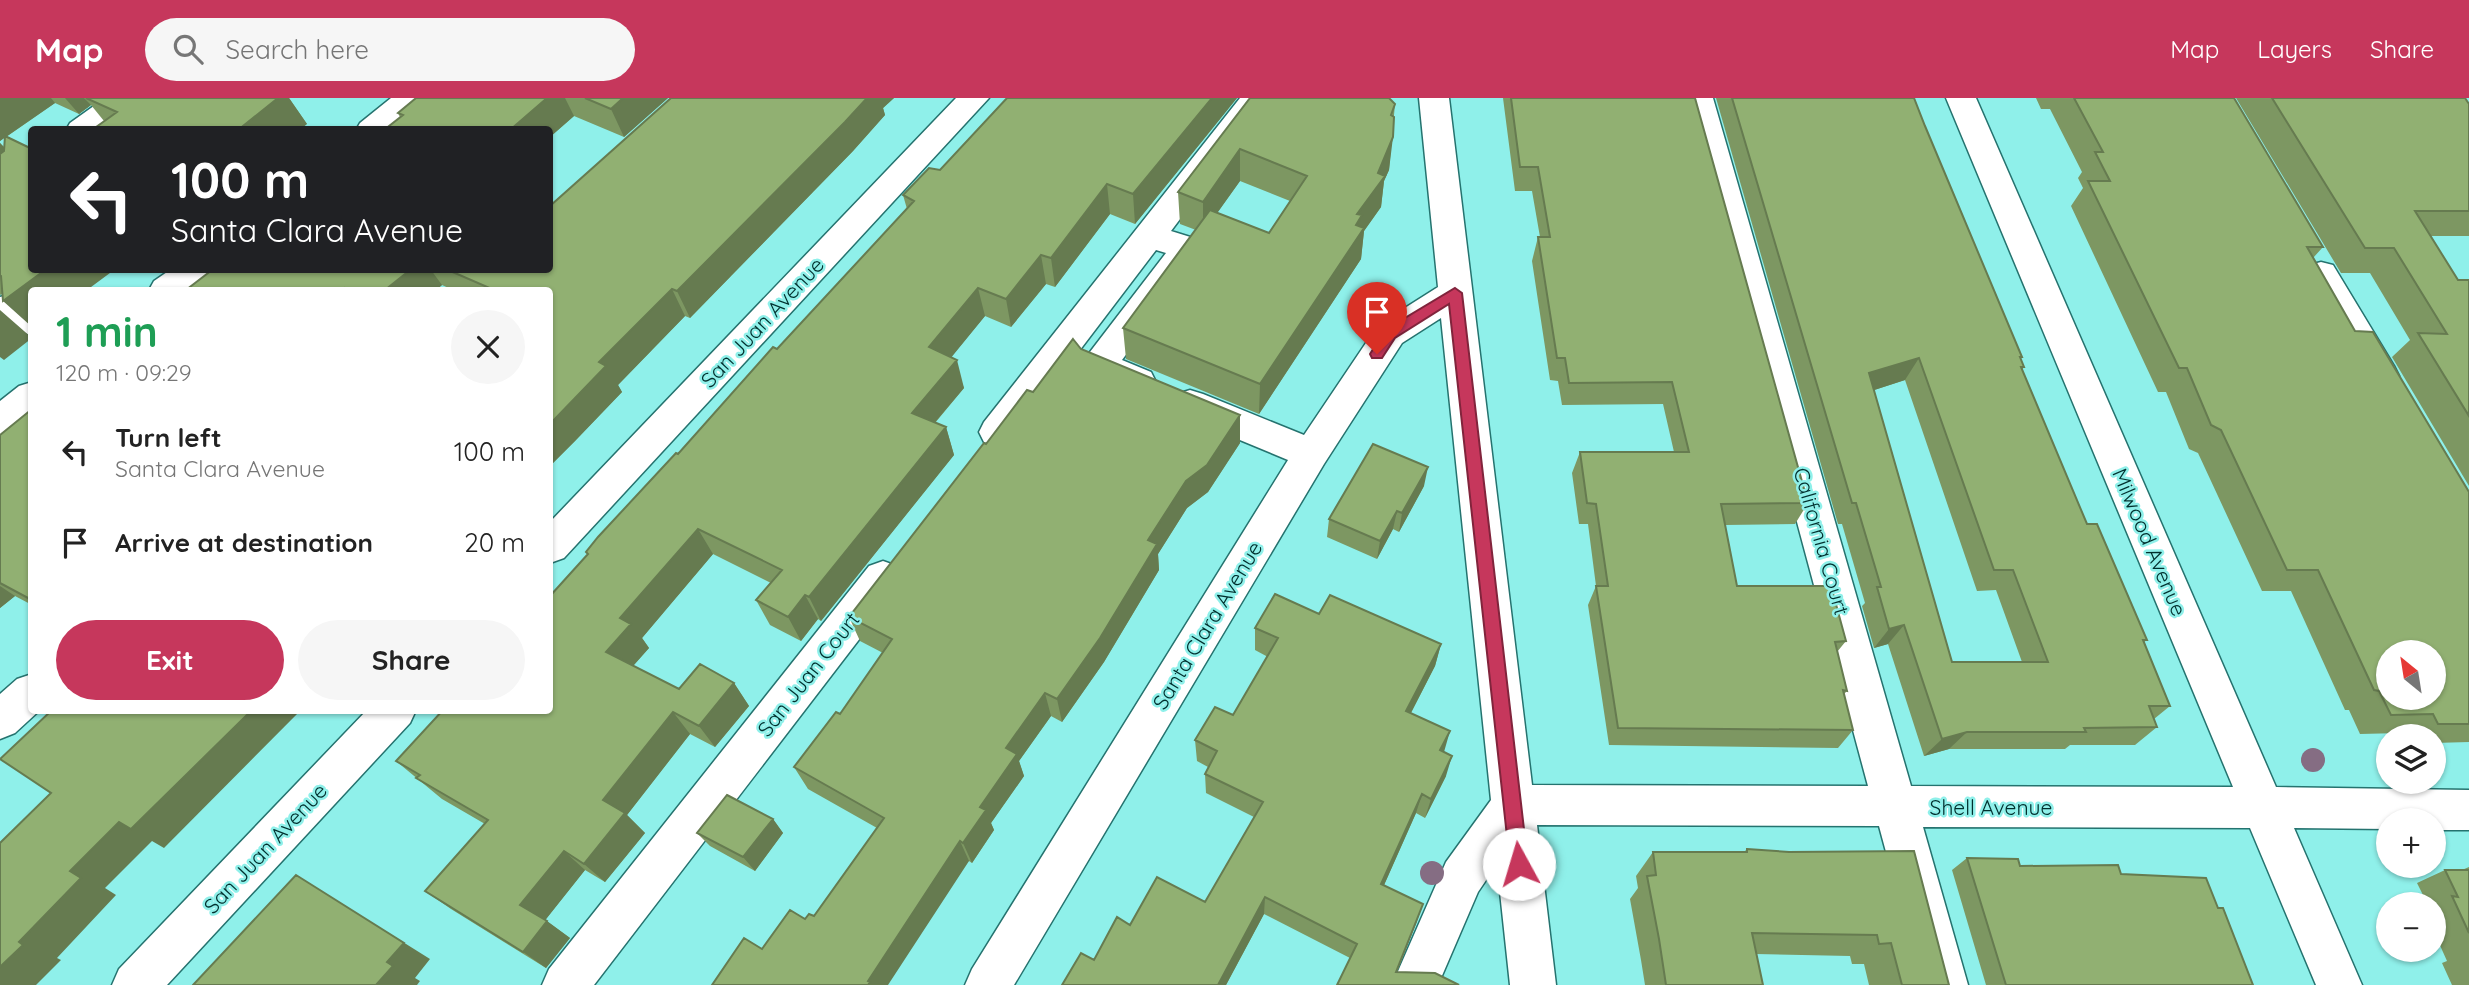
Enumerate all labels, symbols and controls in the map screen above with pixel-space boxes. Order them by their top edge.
search box [145,18,635,81]
text: Map [35,29,103,70]
icon: search [169,30,207,68]
text: Search here [225,33,369,66]
text: Map [2170,34,2219,64]
text: Layers [2257,34,2332,64]
text: Share [2370,34,2434,64]
text: 100 m [171,149,309,210]
icon: left [56,154,147,245]
text: Santa Clara Avenue [171,210,463,250]
street label: San Juan Avenue [695,251,829,393]
pin [1347,282,1407,354]
icon: arrive [1358,293,1396,331]
text: 1 min [56,305,158,358]
button: close [451,310,525,384]
text: 120 m · 09:29 [56,358,192,387]
text: Turn left [115,421,222,454]
icon: left [56,433,94,471]
text: 100 m [454,435,525,468]
text: Santa Clara Avenue [115,454,325,483]
street label: California Court [1789,464,1855,618]
street label: Milwood Avenue [2107,464,2193,620]
icon: arrive [56,524,94,562]
text: Arrive at destination [115,526,373,559]
text: 20 m [464,526,525,559]
street label: Santa Clara Avenue [1147,536,1267,714]
street label: San Juan Court [751,607,865,741]
button: Exit [56,620,284,700]
button: Share [298,620,525,700]
north arrow [2376,640,2446,710]
map controls [2376,640,2446,962]
button: layers [2376,724,2446,794]
street label: San Juan Avenue [198,777,332,919]
street label: Shell Avenue [1930,794,2052,820]
button: + [2376,808,2446,878]
position arrow [1482,827,1556,901]
button: − [2376,892,2446,962]

